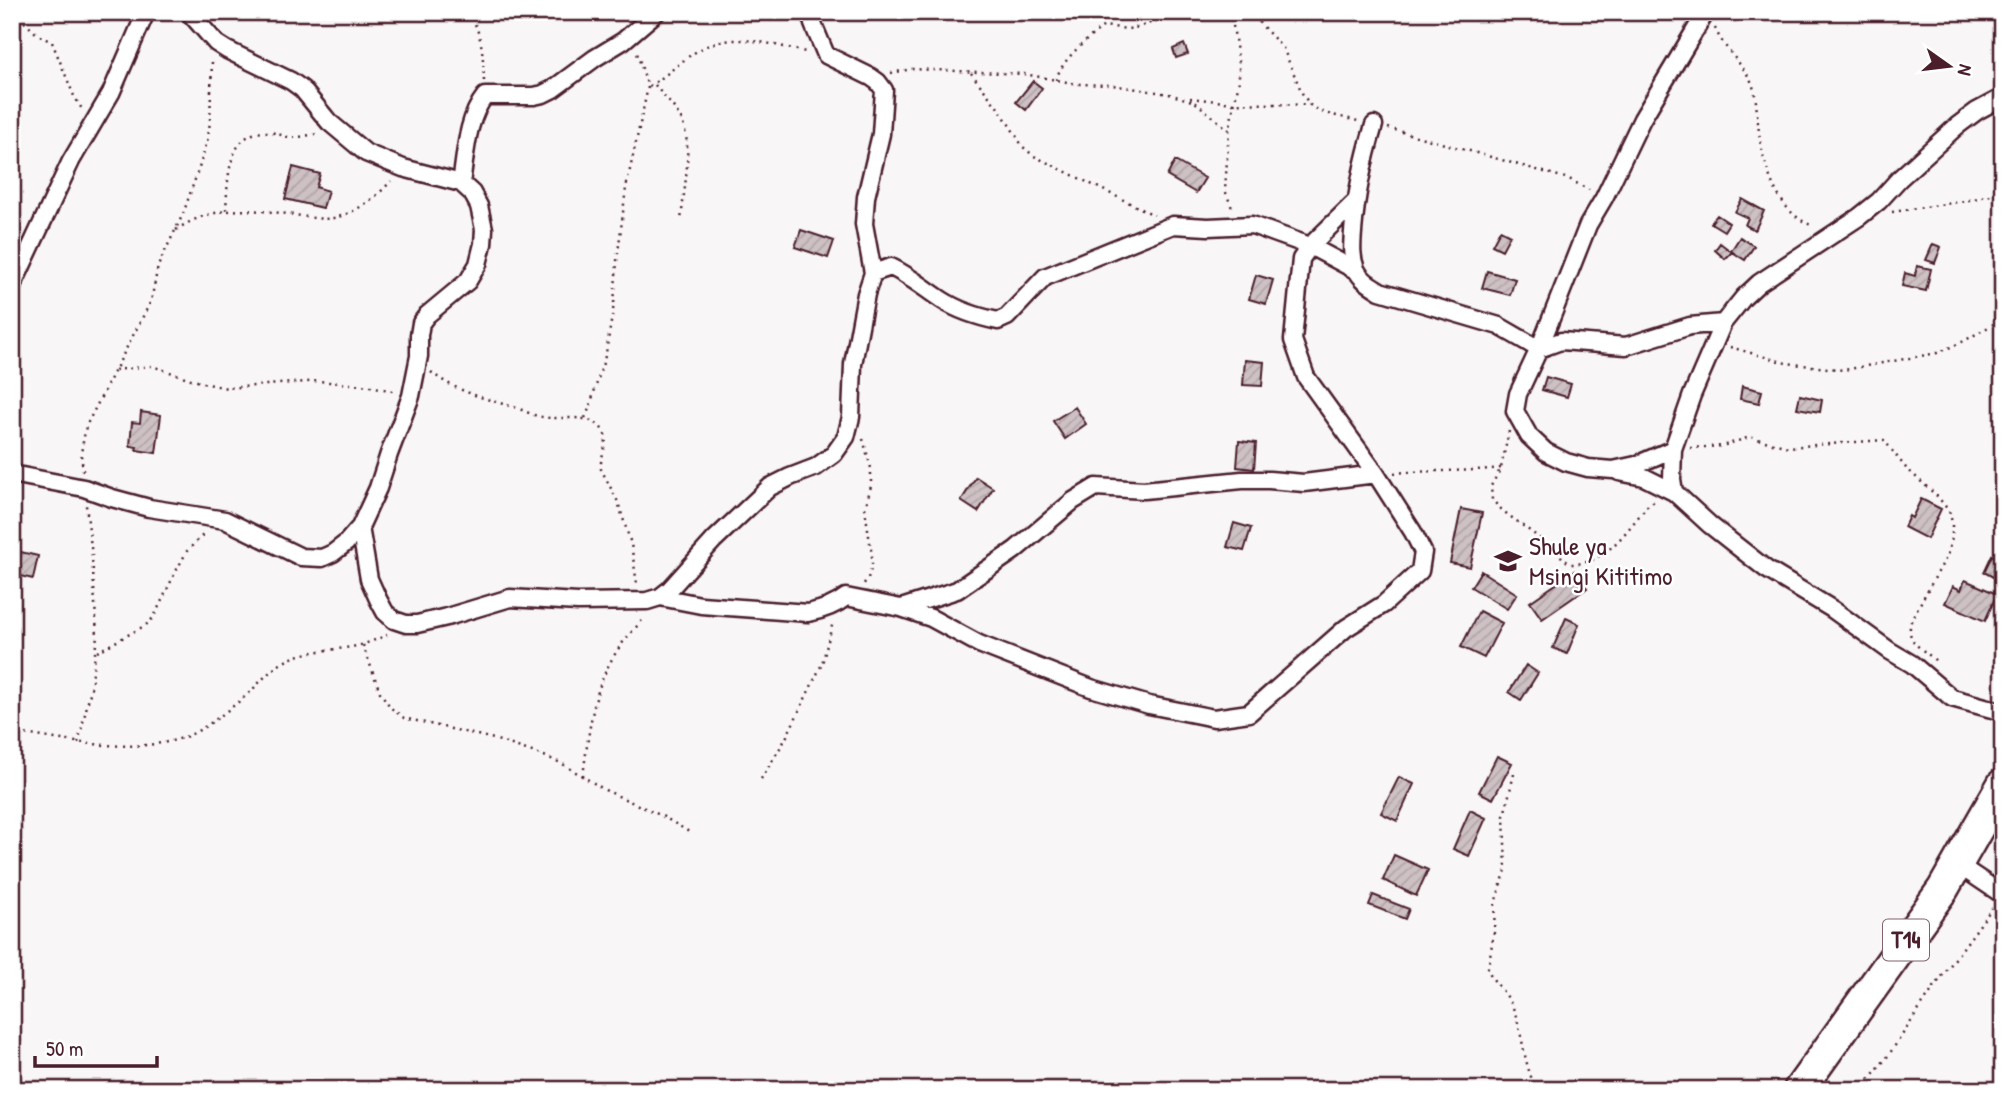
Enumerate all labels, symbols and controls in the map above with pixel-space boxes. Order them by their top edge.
north arrow [1913,32,1983,102]
text: N [1952,62,1979,78]
place label: Shule ya Msingi Kititimo [1529,528,1673,593]
school or university icon: Shule ya Msingi Kititimo [1493,546,1523,576]
road number: T14 [1883,920,1929,960]
scale bar [35,1025,158,1069]
text: 50 m [46,1034,83,1063]

